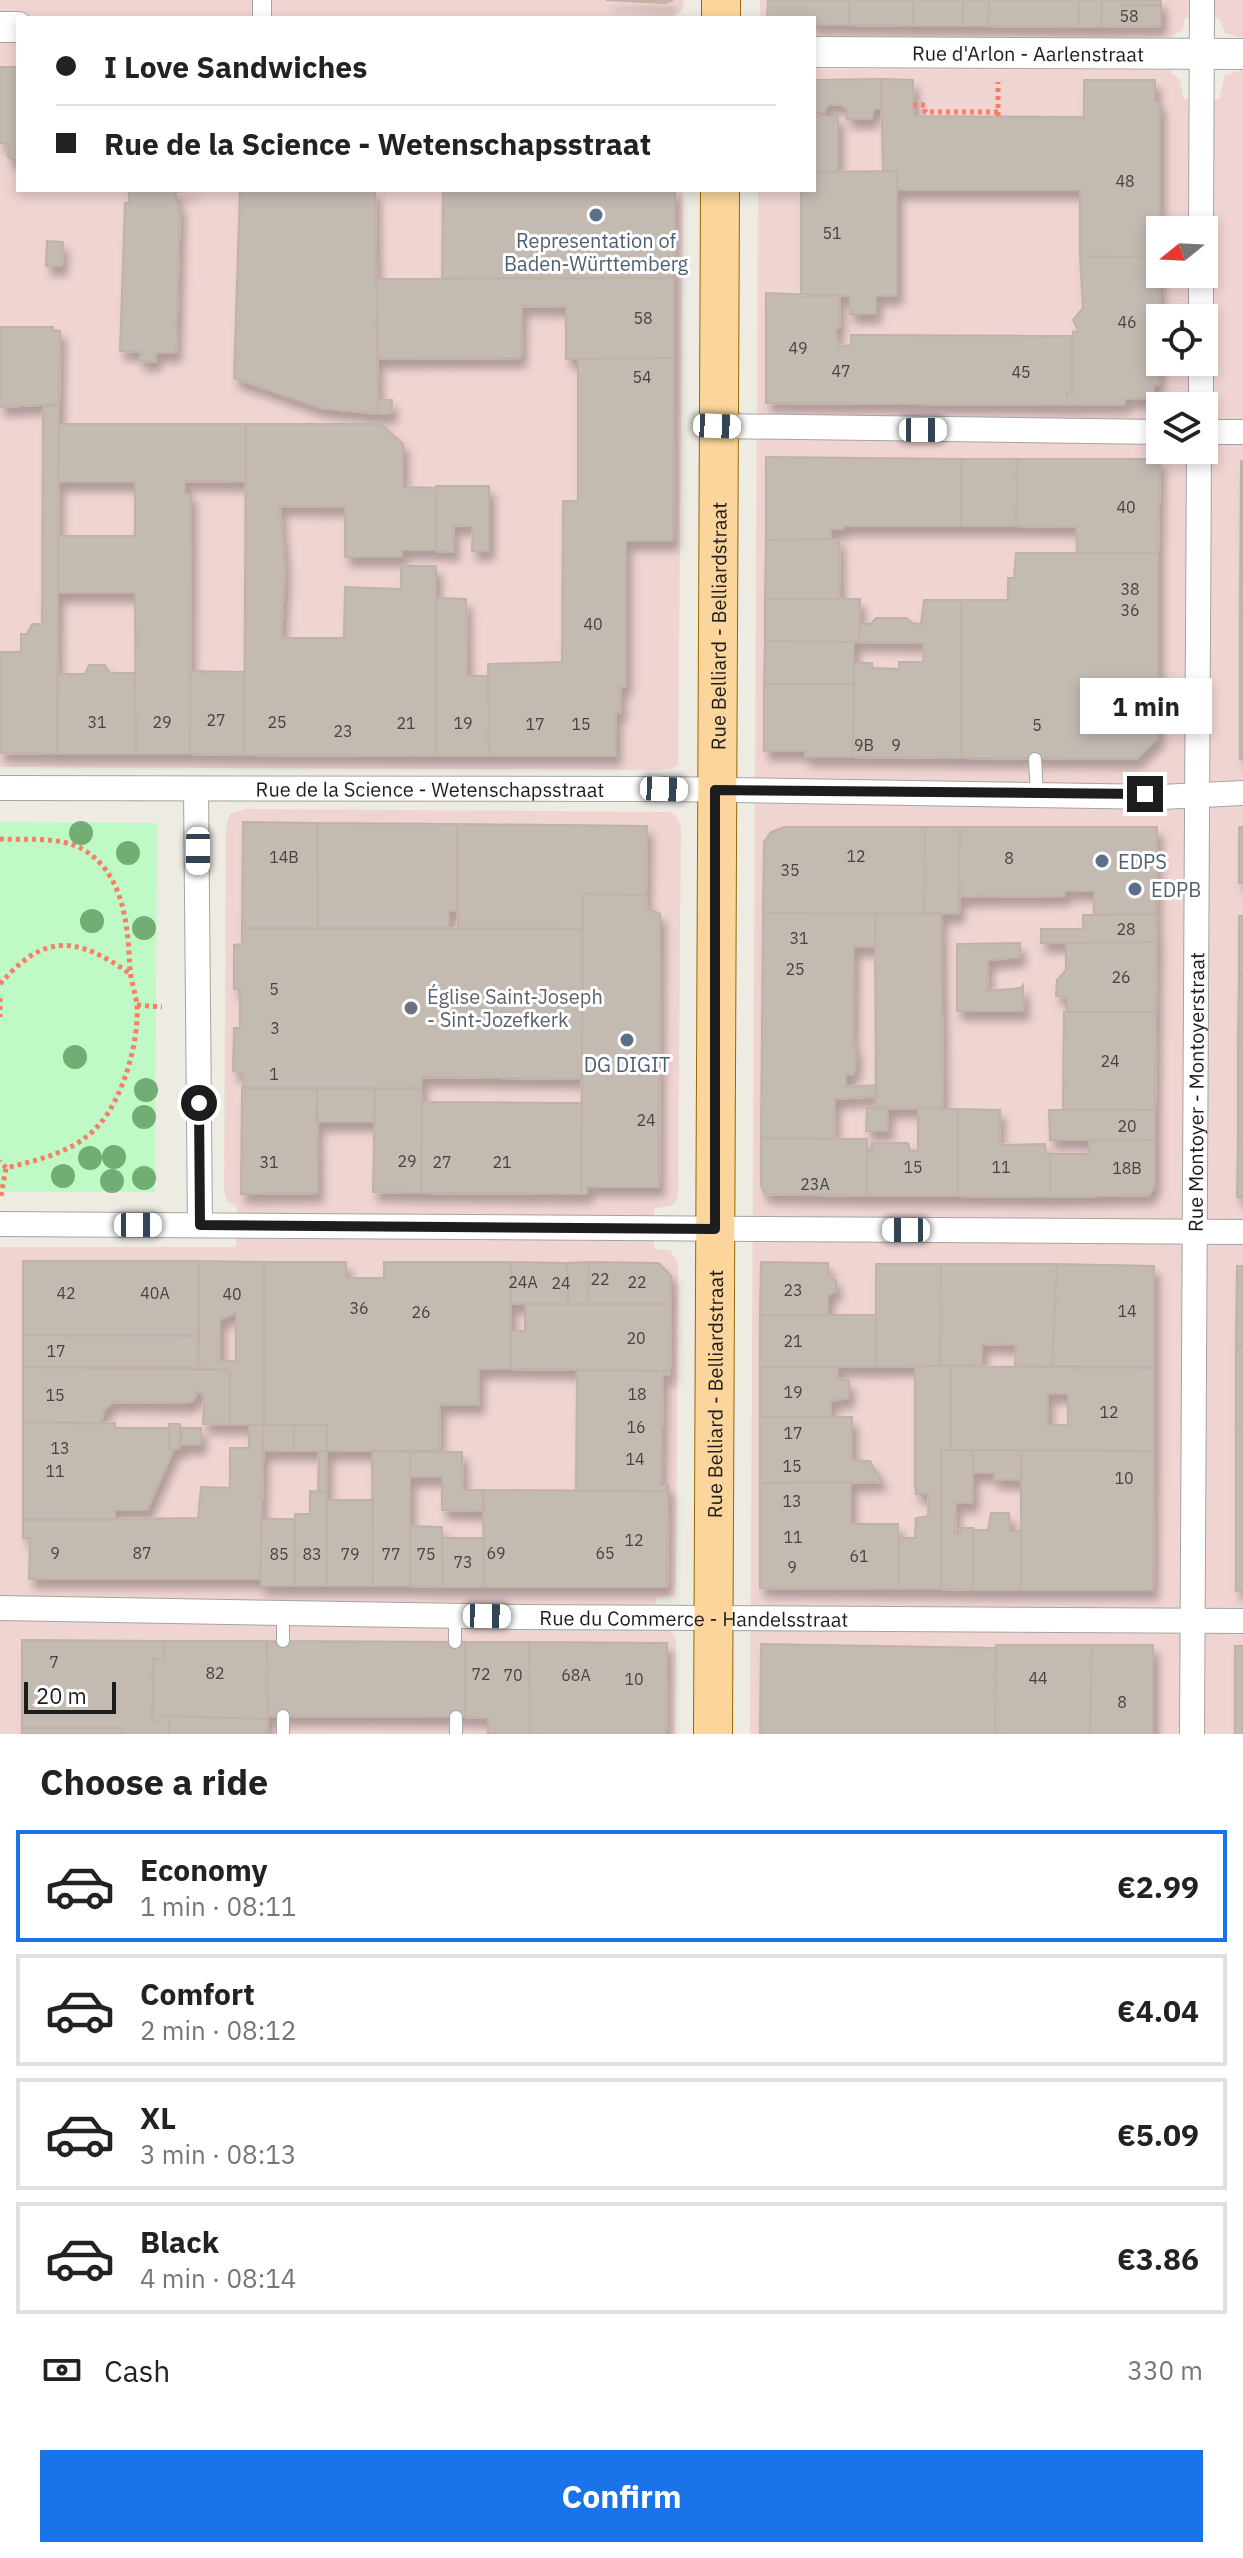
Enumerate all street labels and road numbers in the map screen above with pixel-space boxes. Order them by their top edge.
street label: Rue d'Arlon - Aarlenstraat [912,39,1144,67]
street label: Rue Belliard - Belliardstraat [704,502,732,750]
street label: Rue de la Science - Wetenschapsstraat [256,775,604,802]
street label: Rue Montoyer - Montoyerstraat [1181,952,1210,1232]
street label: Rue Belliard - Belliardstraat [700,1270,729,1518]
street label: Rue du Commerce - Handelsstraat [539,1604,848,1632]

